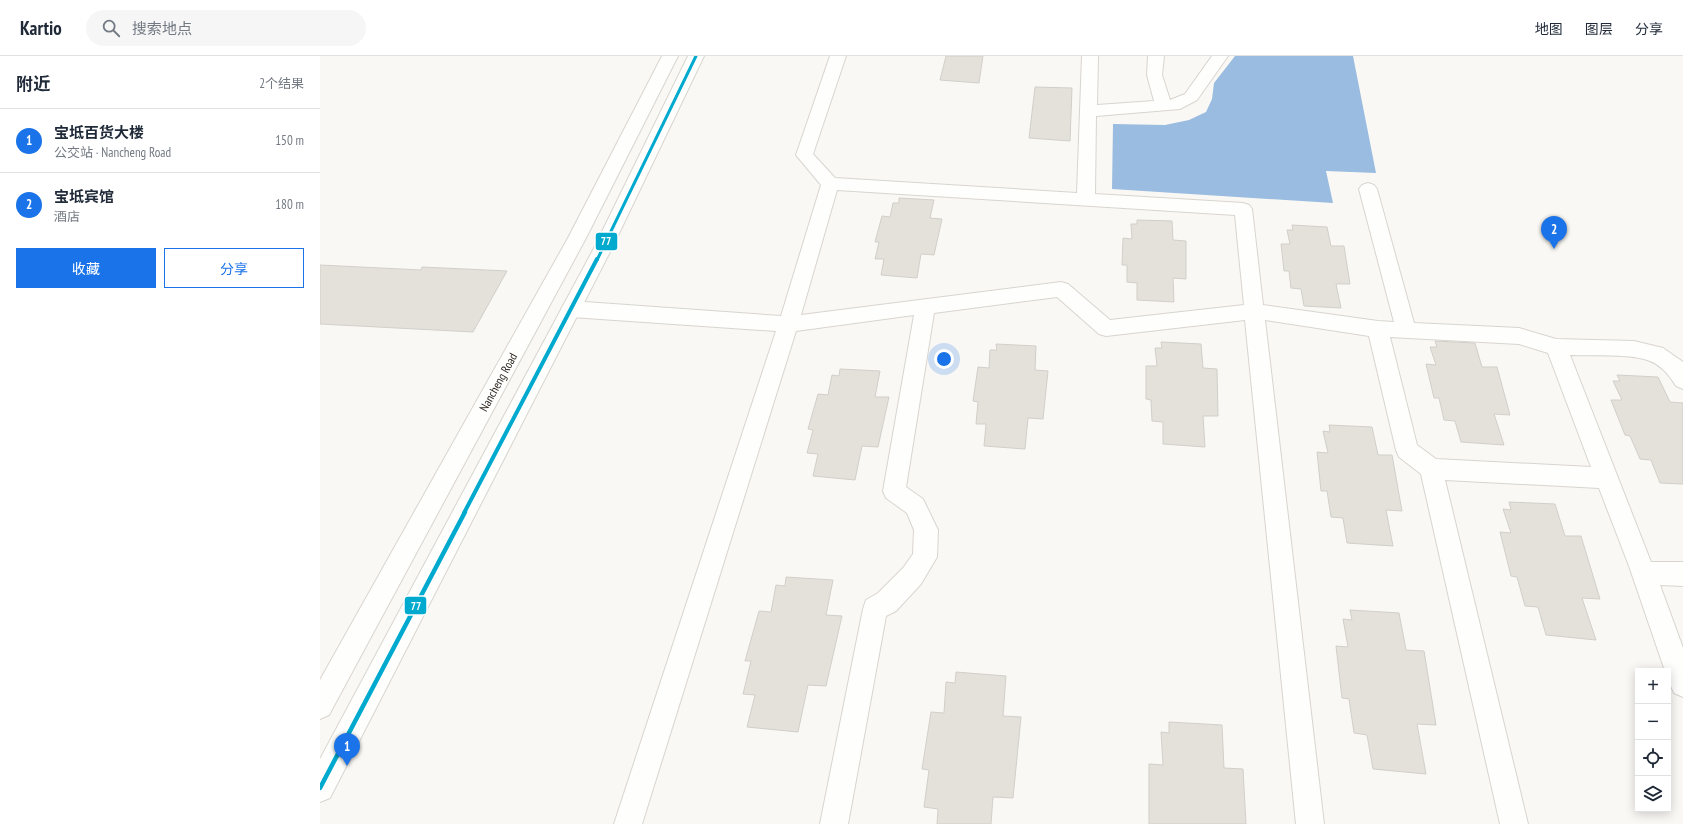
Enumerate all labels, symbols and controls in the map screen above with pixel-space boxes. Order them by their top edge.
search box [86,10,366,46]
text: Kartio [20,16,62,40]
icon: search [100,17,122,39]
text: 搜索地点 [132,19,192,38]
text: 地图 [1535,20,1563,38]
text: 图层 [1585,20,1613,38]
text: 分享 [1635,20,1663,38]
text: 附近 [16,73,50,95]
text: 2个结果 [259,75,304,92]
text: 宝坻百货大楼 [54,123,144,142]
text: 1 [26,132,32,149]
text: 150 m [275,132,304,149]
text: 公交站 · Nancheng Road [54,144,171,161]
text: 宝坻宾馆 [54,187,114,206]
text: 2 [26,196,32,213]
text: 180 m [275,196,304,213]
text: 酒店 [54,208,80,225]
pin: 2 [1541,216,1567,249]
line badge: 77 [595,232,618,251]
text: 77 [601,234,611,248]
button: 收藏 [16,248,156,288]
button: 分享 [164,248,304,288]
your location [934,349,954,369]
street label: Nancheng Road [476,350,520,414]
line badge: 77 [404,596,427,615]
text: 77 [411,599,421,613]
map controls [1635,668,1671,812]
button: + [1635,668,1671,704]
button: − [1635,704,1671,740]
pin: 1 [334,733,360,766]
button: locate [1635,740,1671,776]
button: layers [1635,776,1671,812]

